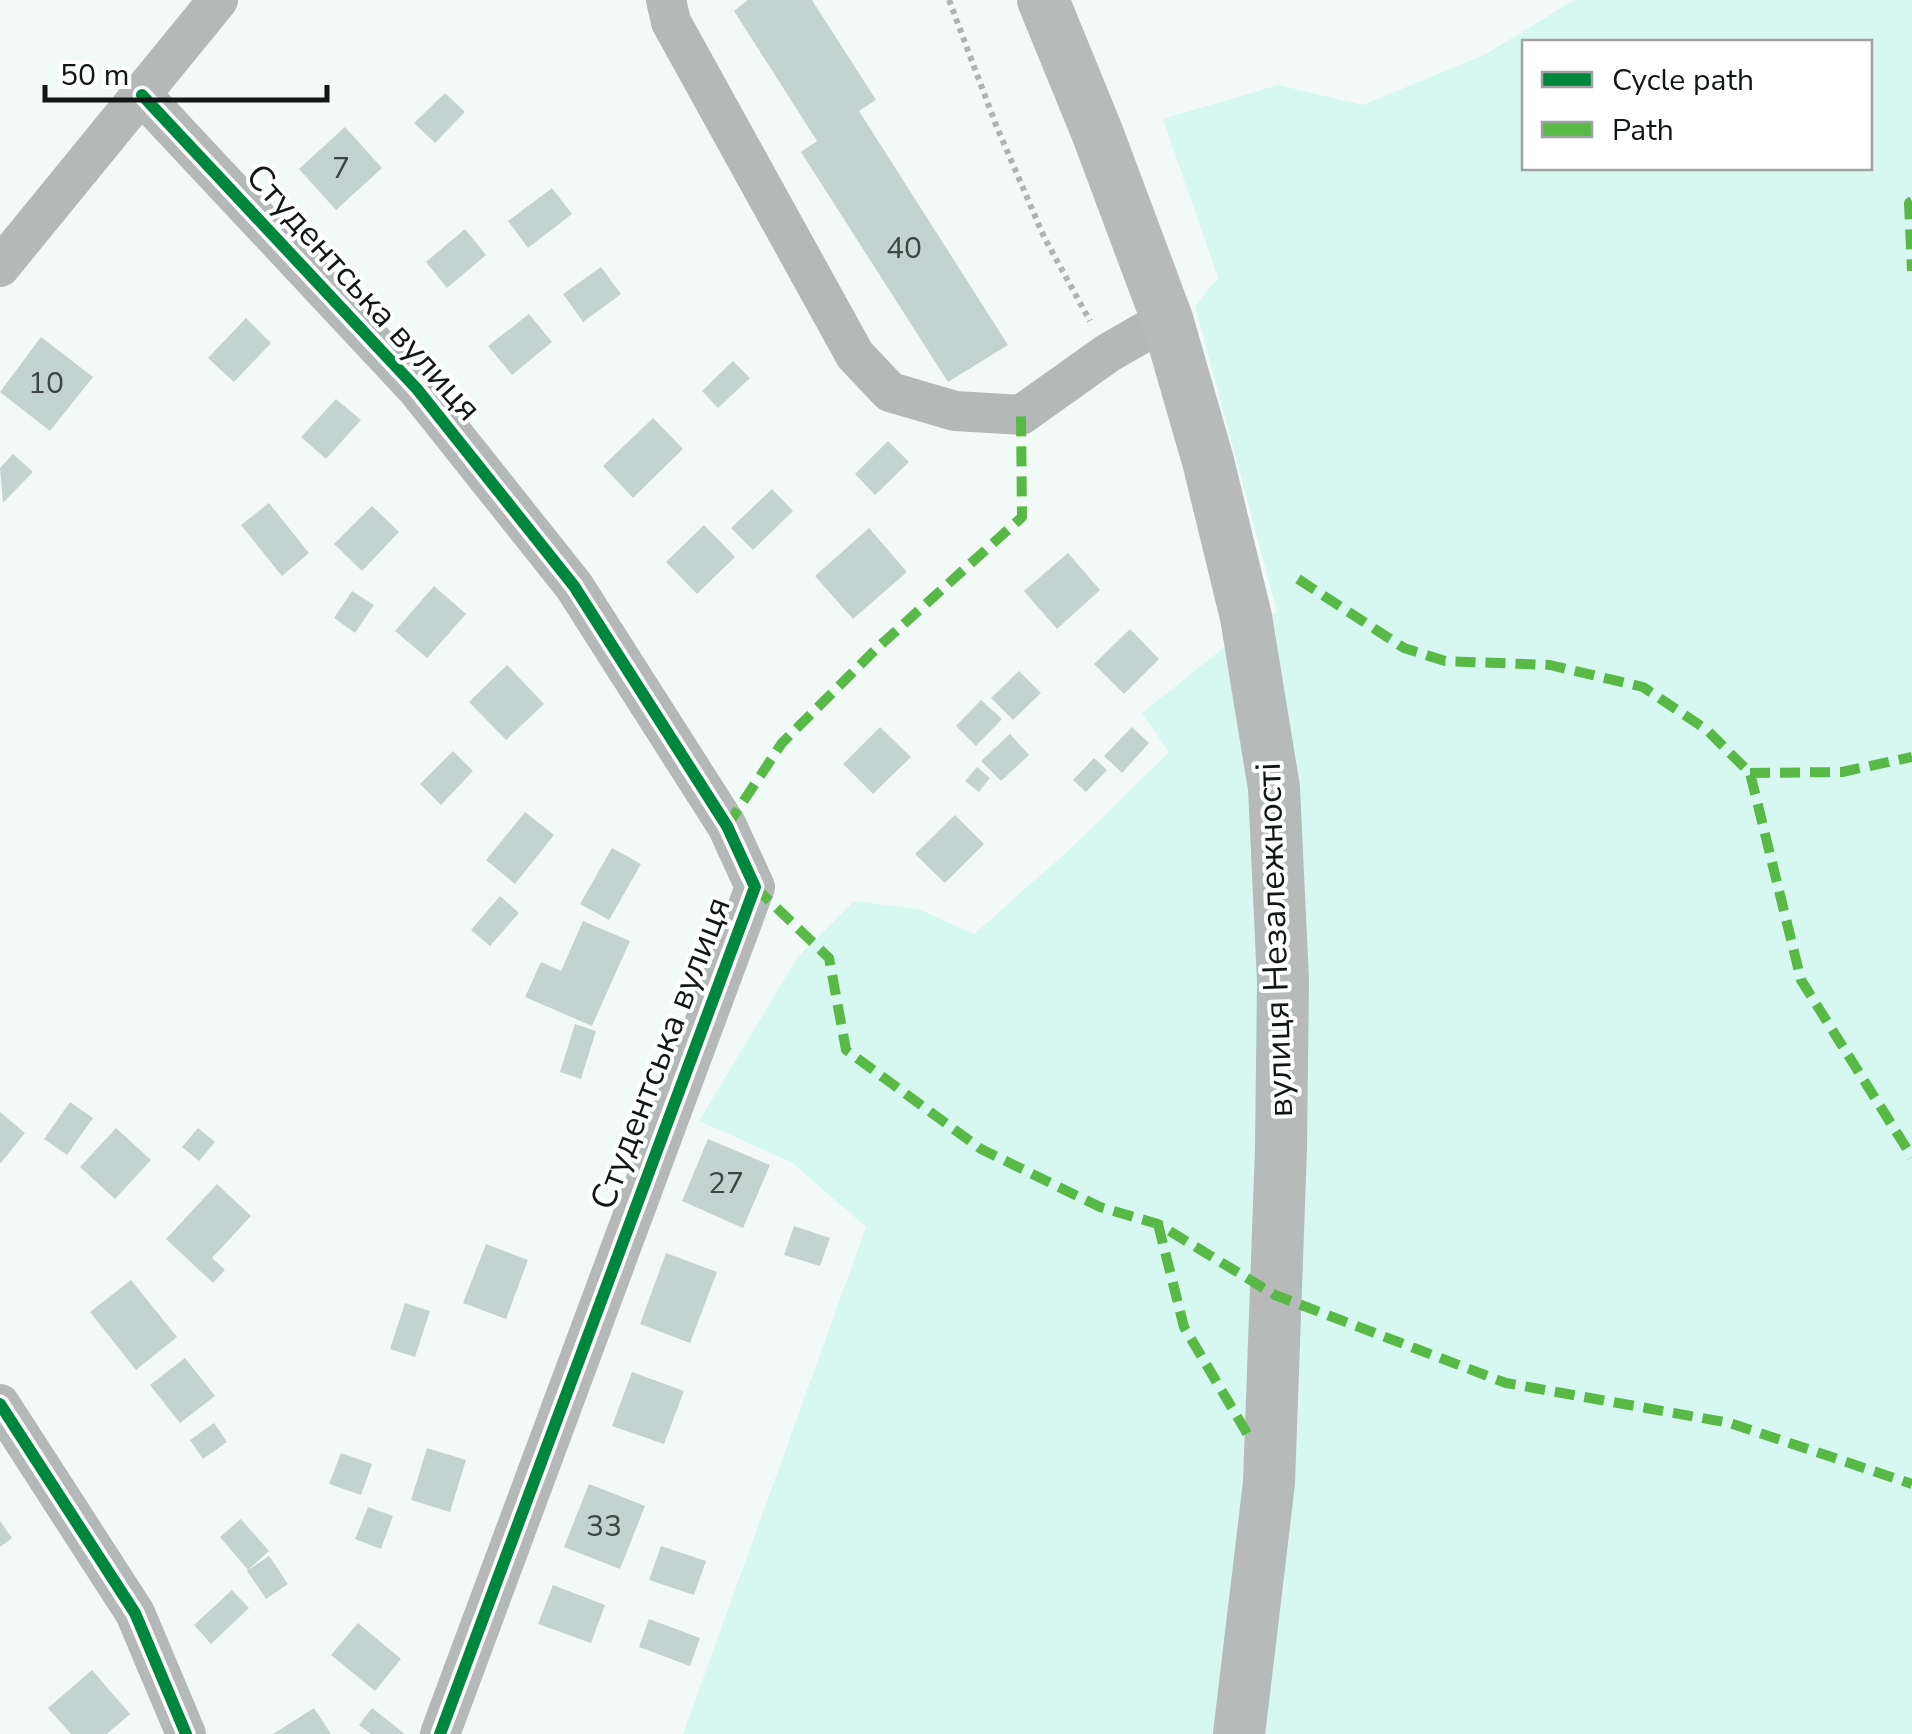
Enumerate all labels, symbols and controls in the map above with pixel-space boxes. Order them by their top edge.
scale bar [45,40,328,102]
legend [1522,40,1872,170]
text: 50 m [60,55,129,96]
text: Cycle path [1612,60,1754,101]
text: Path [1612,110,1674,151]
house number: 7 [332,148,350,189]
street label: Студентська вулиця [235,154,492,431]
house number: 40 [886,228,922,269]
house number: 10 [28,363,64,404]
street label: вулиця Незалежності [1245,762,1304,1118]
street label: Студентська вулиця [579,890,742,1216]
house number: 27 [708,1163,744,1204]
house number: 33 [586,1506,622,1547]

